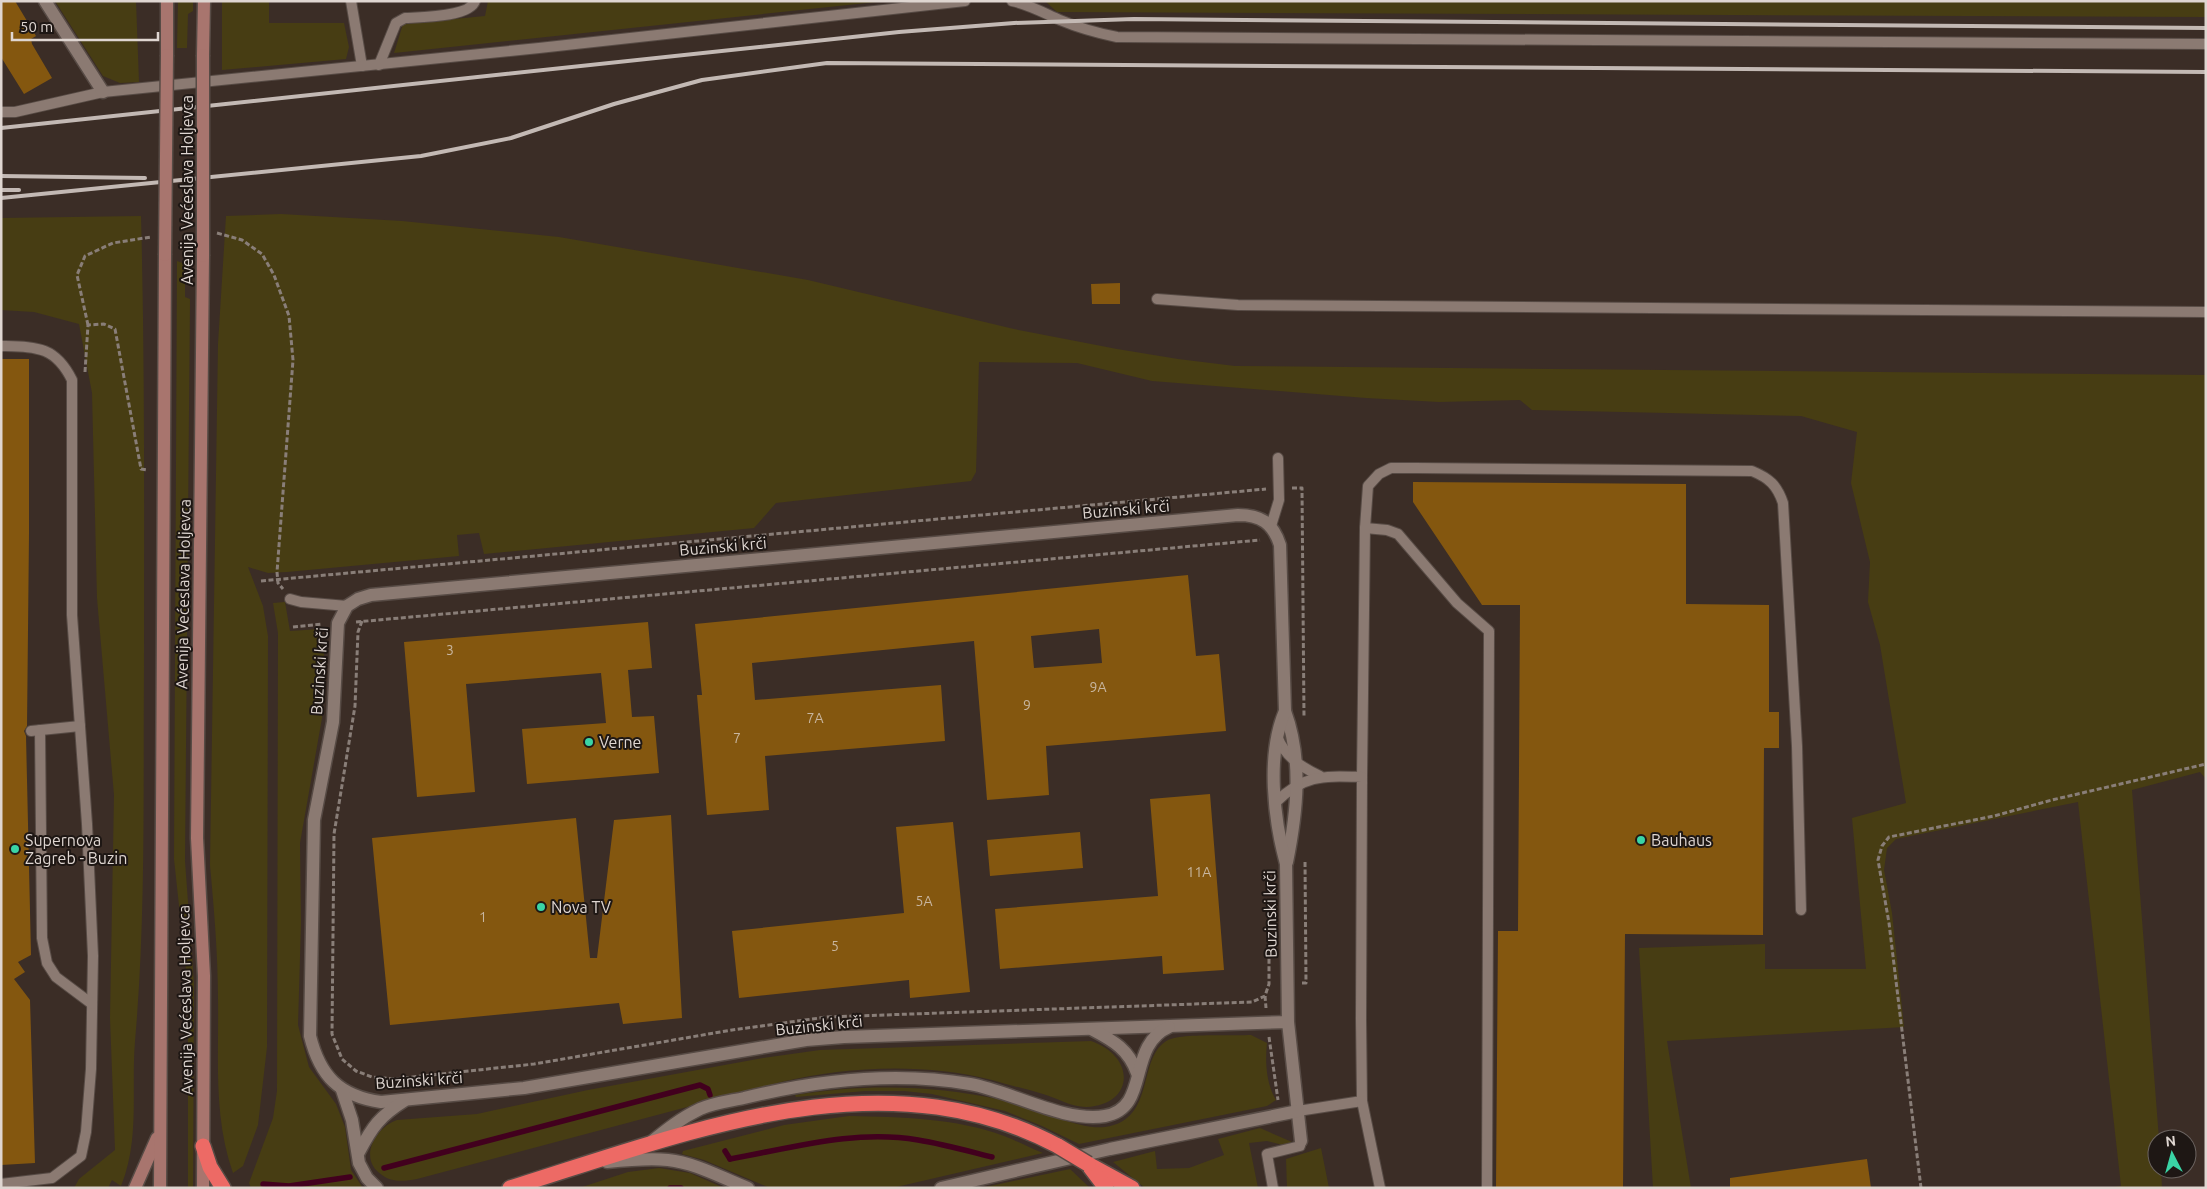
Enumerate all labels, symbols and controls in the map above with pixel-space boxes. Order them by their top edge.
scale bar [12,10,159,42]
text: 50 m [20,18,53,35]
street label: Avenija Većeslava Holjevca [178,95,196,285]
street label: Buzinski krči [1082,496,1170,522]
street label: Avenija Većeslava Holjevca [172,499,194,689]
street label: Buzinski krči [679,533,767,559]
street label: Buzinski krči [307,627,331,715]
house number: 3 [446,642,454,658]
house number: 9A [1090,679,1107,695]
house number: 9 [1023,697,1031,713]
house number: 7A [807,710,824,726]
house number: 7 [733,730,741,746]
place label: Verne [599,733,641,751]
marker: Verne [583,736,595,748]
place label: Supernova Zagreb - Buzin [25,831,127,867]
place label: Bauhaus [1651,831,1712,849]
marker: Bauhaus [1635,834,1647,846]
marker: Supernova Zagreb - Buzin [9,843,21,855]
house number: 11A [1187,864,1211,880]
street label: Buzinski krči [1260,870,1280,958]
house number: 5A [916,893,933,909]
place label: Nova TV [551,898,611,916]
marker: Nova TV [535,901,547,913]
street label: Avenija Većeslava Holjevca [174,905,196,1095]
house number: 1 [479,909,487,925]
house number: 5 [831,938,839,954]
street label: Buzinski krči [774,1011,864,1039]
street label: Buzinski krči [375,1068,463,1092]
north arrow [2147,1129,2197,1179]
text: N [2165,1133,2177,1150]

